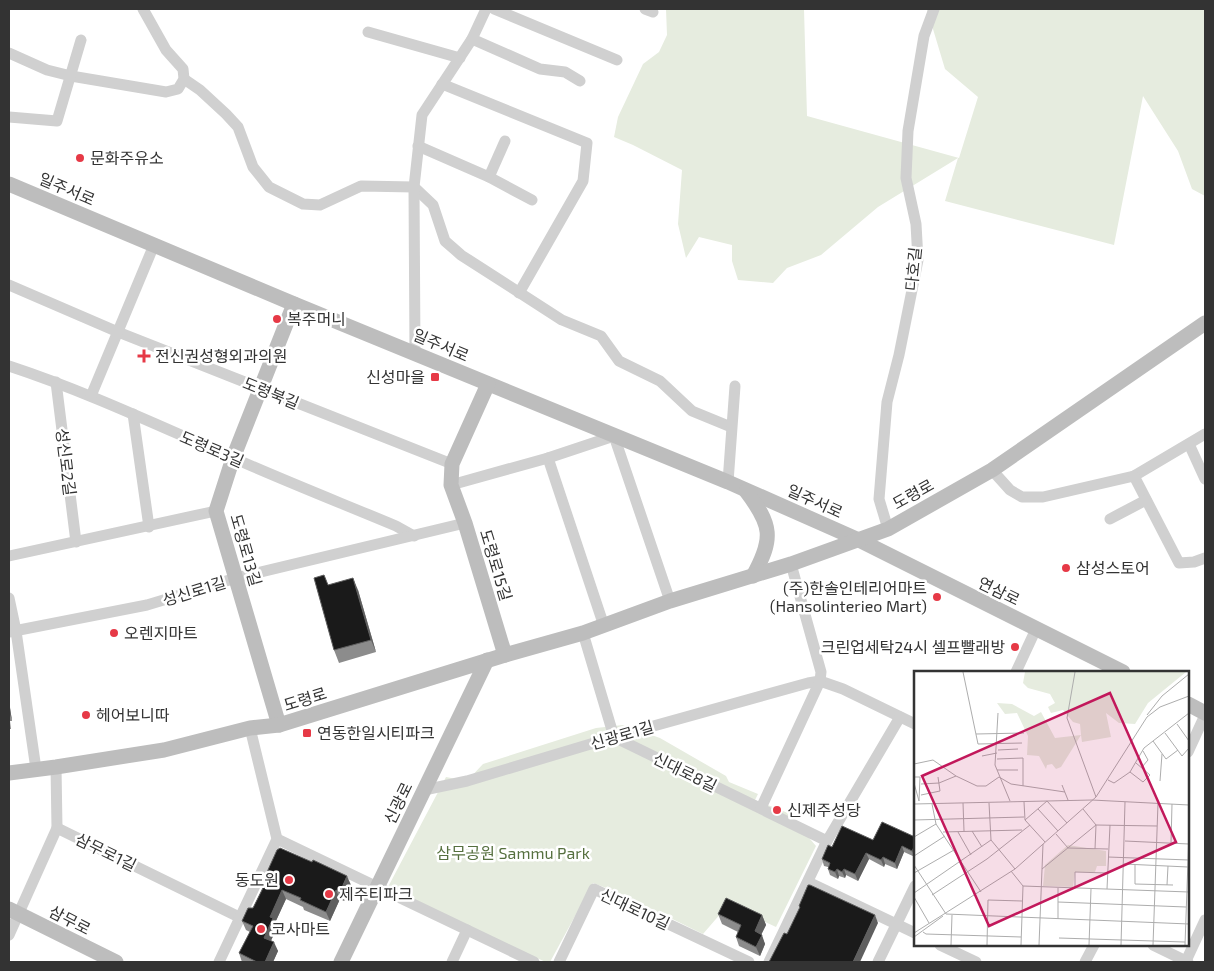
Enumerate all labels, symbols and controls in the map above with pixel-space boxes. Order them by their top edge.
place label: 문화주유소 [90,148,164,167]
marker: 문화주유소 [74,152,86,164]
street label: 일주서로 [36,168,98,209]
street label: 다호길 [901,246,924,292]
place label: 복주머니 [287,309,346,328]
marker: 복주머니 [271,313,283,325]
street label: 일주서로 [410,324,472,365]
place label: 전신권성형외과의원 [155,346,287,365]
marker: 전신권성형외과의원 [137,349,151,363]
place label: 신성마을 [366,367,425,386]
marker: 신성마을 [429,371,441,383]
street label: 도령북길 [240,373,302,412]
street label: 성신로2길 [53,427,80,497]
street label: 도령로3길 [177,427,247,471]
street label: 도령로 [889,474,937,513]
street label: 일주서로 [784,480,846,521]
street label: 도령로13길 [227,512,266,588]
street label: 도령로15길 [477,527,516,603]
place label: 삼성스토어 [1076,558,1150,577]
marker: 삼성스토어 [1060,562,1072,574]
street label: 성신로1길 [160,572,228,609]
street label: 연삼로 [975,572,1023,609]
place label: (주)한솔인테리어마트 (Hansolinterieo Mart) [770,578,927,615]
marker: (주)한솔인테리어마트 (Hansolinterieo Mart) [931,591,943,603]
place label: 오렌지마트 [124,623,198,642]
marker: 오렌지마트 [108,627,120,639]
place label: 크린업세탁24시 셀프빨래방 [821,637,1005,656]
marker: 크린업세탁24시 셀프빨래방 [1009,641,1021,653]
inset map [914,671,1189,946]
street label: 도령로 [281,683,329,714]
place label: 헤어보니따 [96,705,170,724]
marker: 헤어보니따 [80,709,92,721]
street label: 신광로1길 [588,716,656,753]
place label: 연동한일시티파크 [317,723,435,742]
marker: 연동한일시티파크 [301,727,313,739]
street label: 신대로8길 [650,748,720,795]
street label: 신광로 [379,779,416,827]
place label: 신제주성당 [787,800,861,819]
marker: 신제주성당 [771,804,783,816]
street label: 삼무로1길 [73,829,140,874]
park label: 삼무공원 Sammu Park [436,843,590,862]
place label: 동도원 [235,870,279,889]
marker: 동도원 [283,874,295,886]
place label: 제주티파크 [339,884,413,903]
street label: 신대로10길 [597,884,673,933]
marker: 제주티파크 [323,888,335,900]
street label: 삼무로 [46,901,94,938]
place label: 코사마트 [271,919,330,938]
marker: 코사마트 [255,923,267,935]

